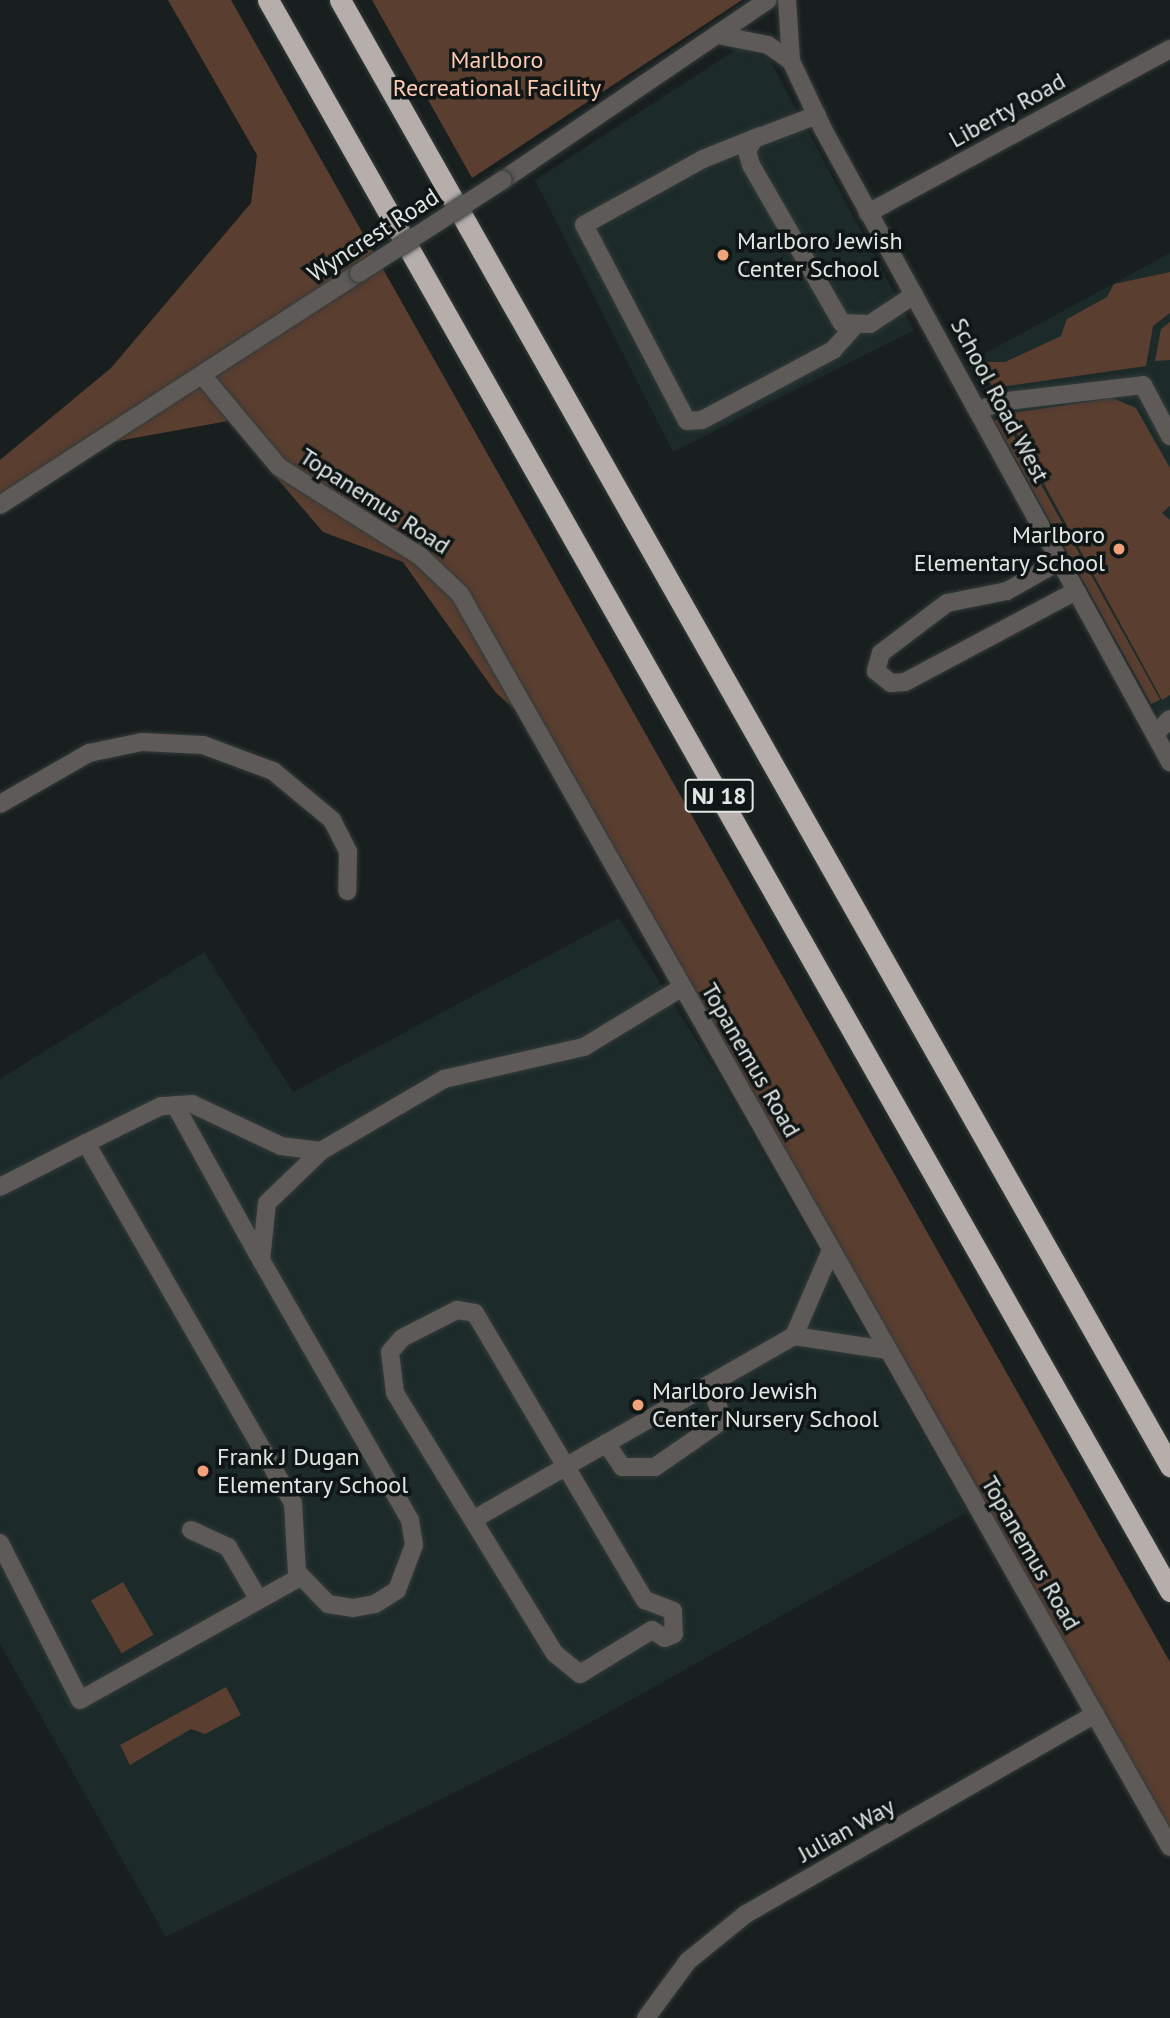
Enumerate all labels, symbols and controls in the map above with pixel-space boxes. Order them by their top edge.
park label: Marlboro Recreational Facility [393,46,601,102]
street label: Liberty Road [943,66,1071,154]
street label: Wyncrest Road [302,182,444,288]
place label: Marlboro Jewish Center School [737,227,903,283]
marker: Marlboro Jewish Center School [715,247,731,263]
street label: School Road West [944,313,1056,487]
street label: Topanemus Road [295,442,455,560]
place label: Marlboro Elementary School [913,521,1105,577]
marker: Marlboro Elementary School [1111,541,1127,557]
road number: NJ 18 [684,776,754,816]
street label: Topanemus Road [695,978,807,1142]
place label: Marlboro Jewish Center Nursery School [652,1377,880,1433]
marker: Marlboro Jewish Center Nursery School [630,1397,646,1413]
place label: Frank J Dugan Elementary School [217,1443,409,1499]
marker: Frank J Dugan Elementary School [195,1463,211,1479]
street label: Topanemus Road [975,1471,1087,1635]
street label: Julian Way [792,1792,900,1868]

